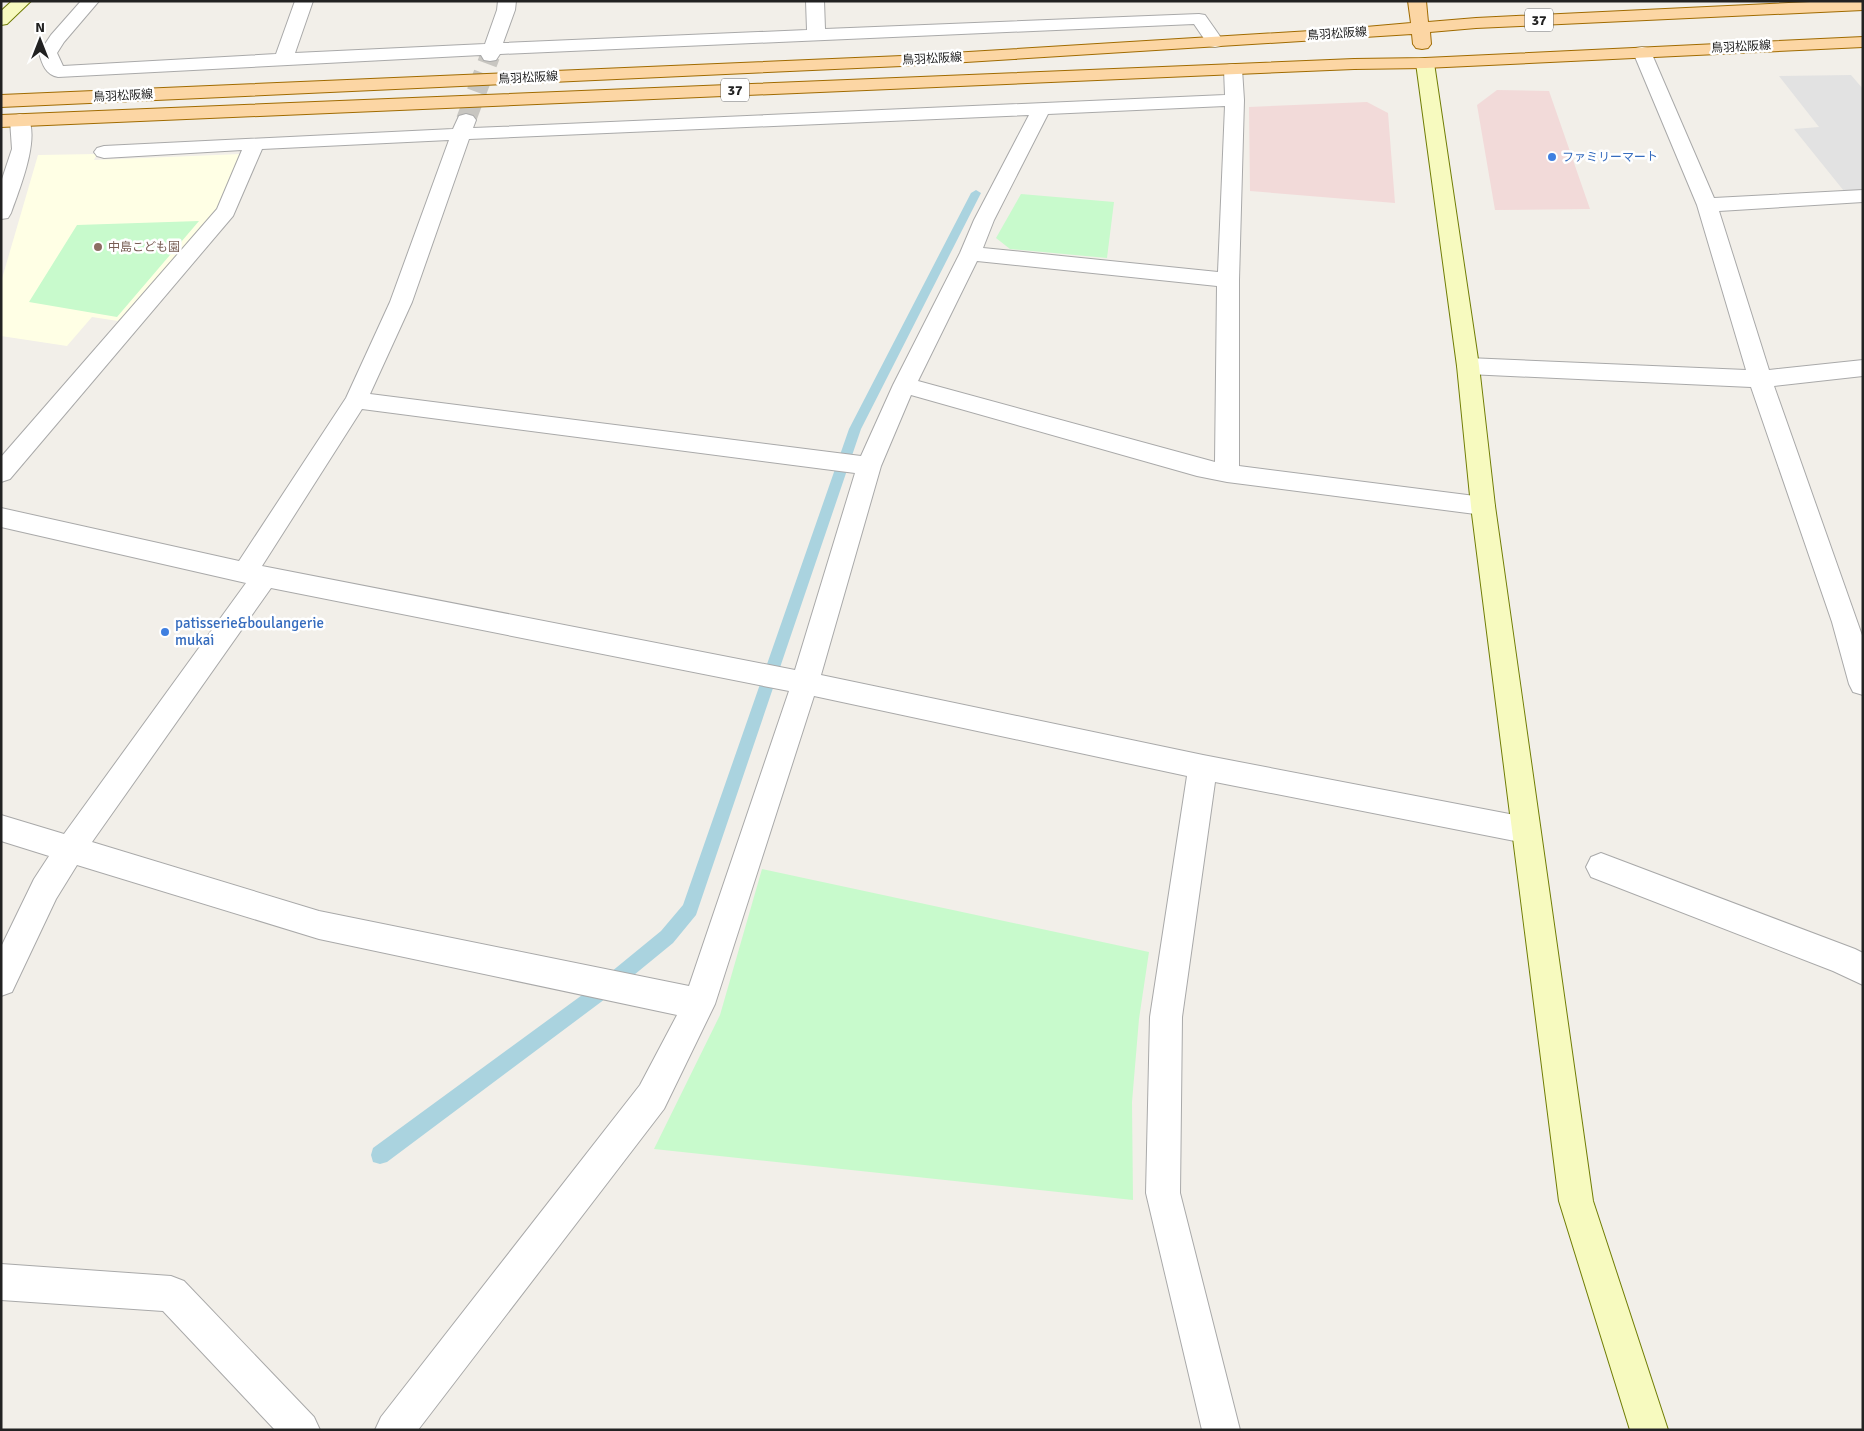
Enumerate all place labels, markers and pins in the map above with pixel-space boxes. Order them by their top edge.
place label: ファミリーマート [1562,150,1658,165]
marker: ファミリーマート [1546,151,1558,163]
place label: 中島こども園 [108,240,180,255]
marker: 中島こども園 [92,241,104,253]
place label: patisserie&boulangerie mukai [175,614,324,649]
marker: patisserie&boulangerie mukai [159,626,171,638]

